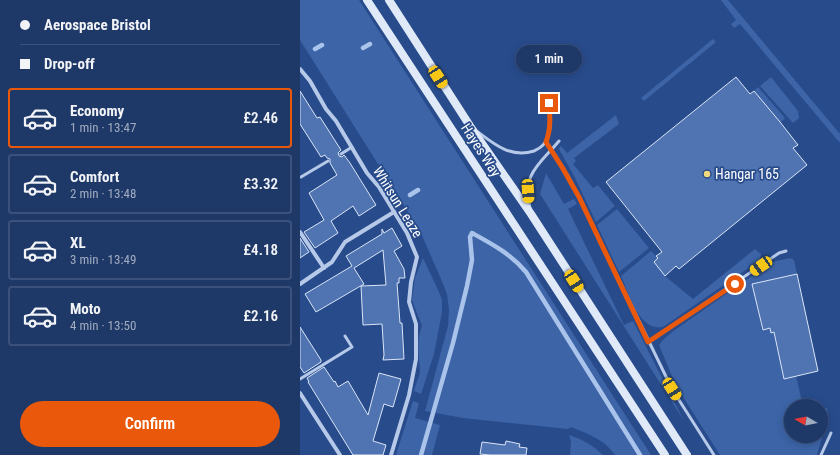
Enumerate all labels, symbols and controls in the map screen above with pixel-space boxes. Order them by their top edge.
text: Aerospace Bristol [44,16,151,34]
callout: 1 min [516,45,582,73]
text: 1 min [535,51,563,66]
text: Drop-off [44,55,95,73]
car [426,64,450,90]
route end [540,94,558,112]
icon: car [22,100,58,136]
text: Economy [70,102,124,120]
text: £2.46 [243,109,278,127]
text: 1 min · 13:47 [70,120,136,135]
street label: Hayes Way [458,120,504,180]
street label: Whitsun Leaze [370,164,426,241]
icon: car [22,166,58,202]
place label: Hangar 165 [715,166,779,182]
text: Comfort [70,168,119,186]
marker: Hangar 165 [702,169,712,179]
text: £3.32 [243,175,278,193]
car [521,179,535,203]
text: 2 min · 13:48 [70,186,136,201]
icon: car [22,232,58,268]
text: XL [70,234,86,252]
text: £4.18 [243,241,278,259]
text: 3 min · 13:49 [70,252,136,267]
car [748,254,774,278]
car [562,268,586,294]
route start [726,275,744,293]
icon: car [22,298,58,334]
text: Moto [70,300,101,318]
text: £2.16 [243,307,278,325]
text: 4 min · 13:50 [70,318,136,333]
car [661,376,683,402]
north arrow [784,399,828,443]
map controls [784,399,828,443]
button: Confirm [20,401,280,447]

